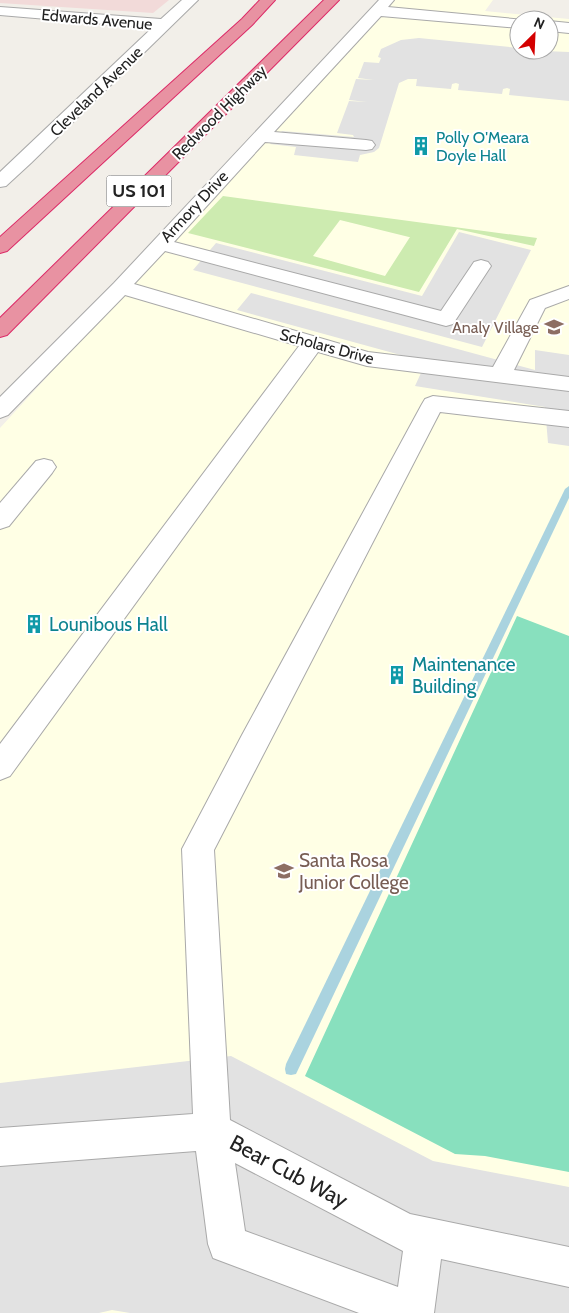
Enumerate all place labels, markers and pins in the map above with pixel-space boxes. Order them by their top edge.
place label: Polly O'Meara Doyle Hall [436,128,529,165]
building icon: Polly O'Meara Doyle Hall [410,135,432,157]
school or university icon: Analy Village [543,316,565,338]
place label: Analy Village [452,318,539,337]
building icon: Lounibous Hall [23,613,45,635]
place label: Lounibous Hall [49,613,168,636]
place label: Maintenance Building [412,653,516,698]
building icon: Maintenance Building [386,664,408,686]
place label: Santa Rosa Junior College [298,849,409,894]
school or university icon: Santa Rosa Junior College [273,860,295,882]

